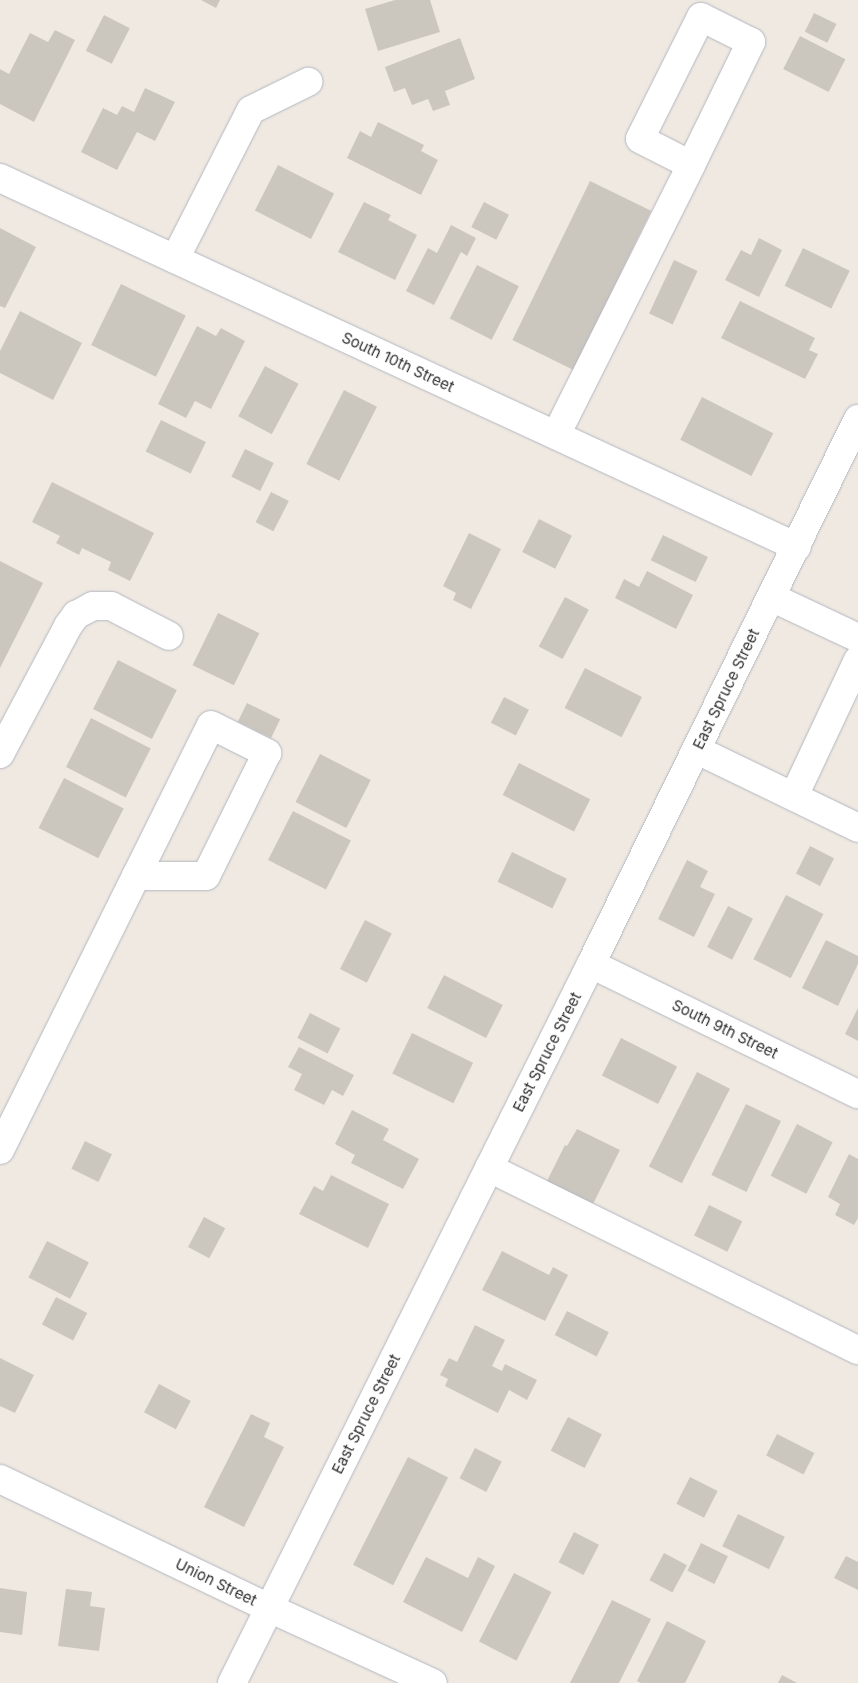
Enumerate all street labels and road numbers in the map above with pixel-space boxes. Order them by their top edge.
street label: South 10th Street [339,328,457,396]
street label: East Spruce Street [689,626,763,752]
street label: East Spruce Street [509,989,585,1115]
street label: South 9th Street [669,996,781,1062]
street label: East Spruce Street [328,1351,404,1477]
street label: Union Street [172,1555,260,1609]

